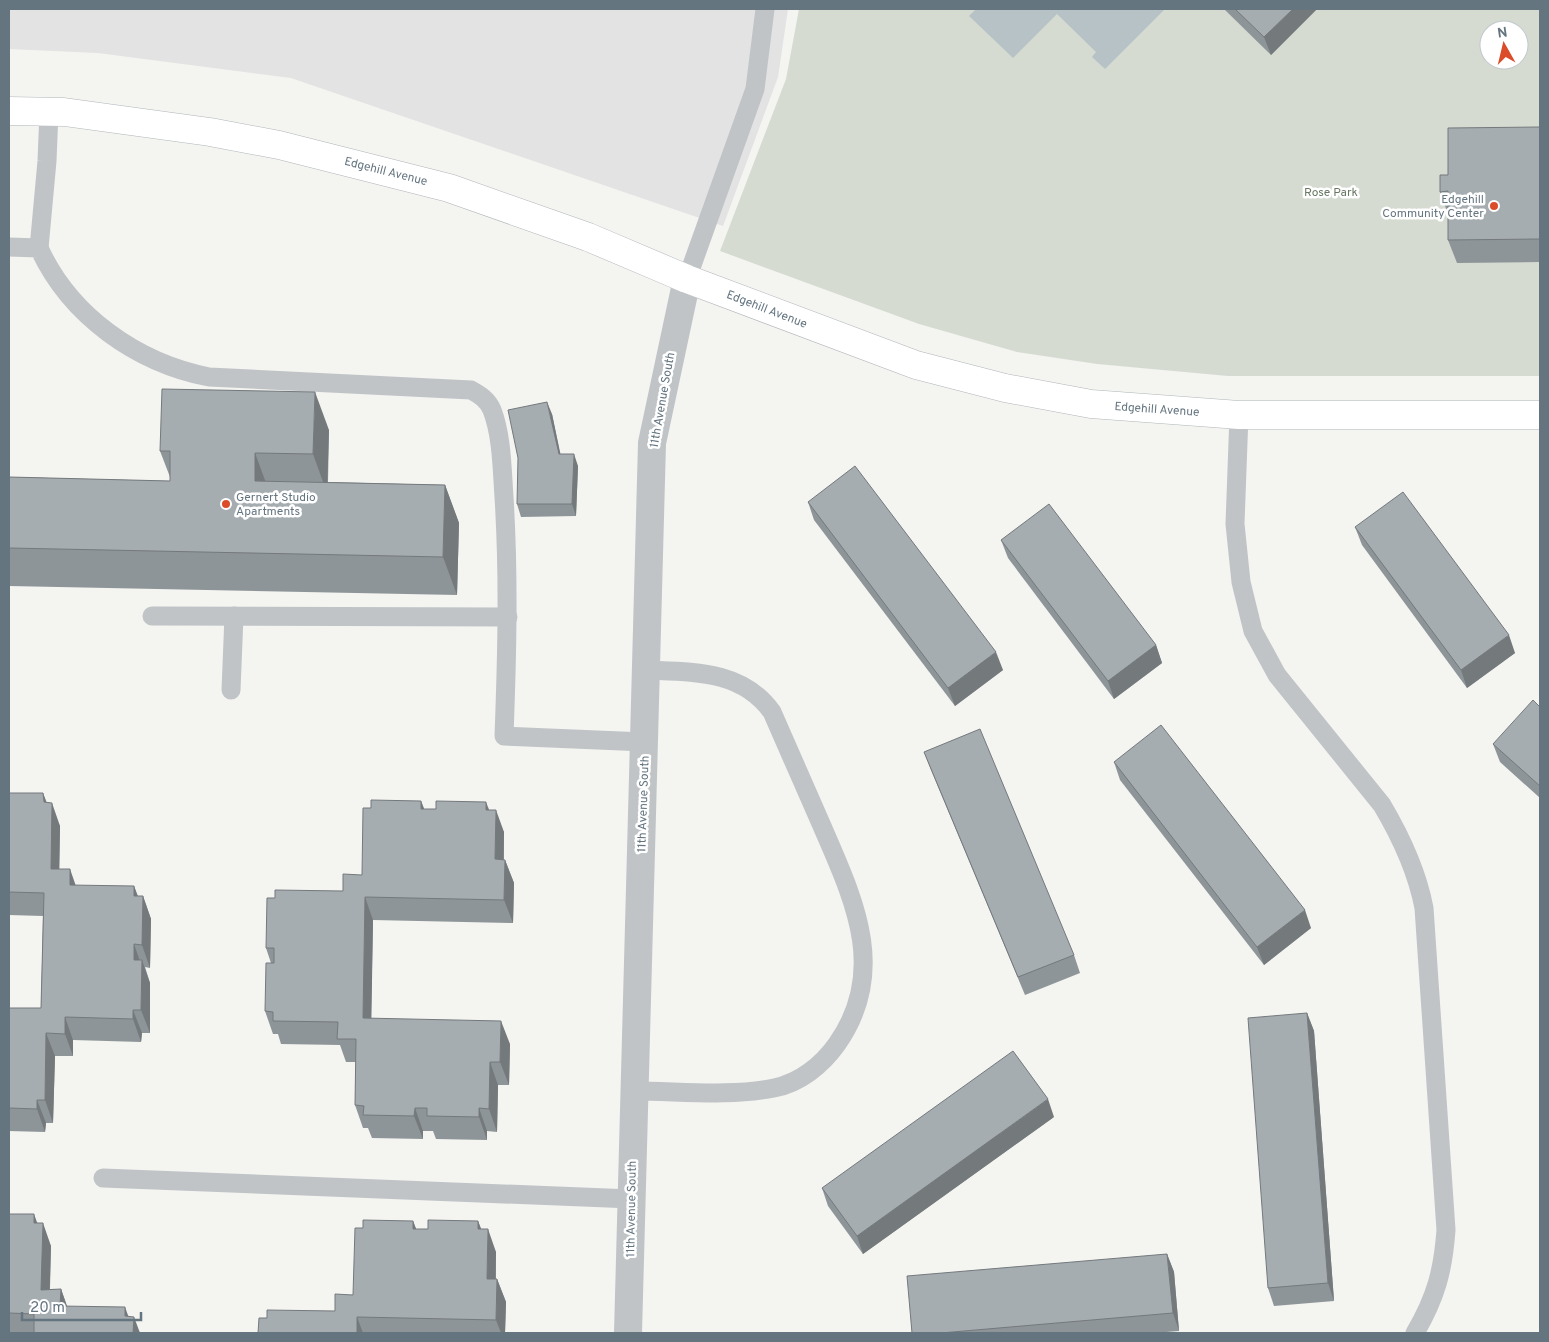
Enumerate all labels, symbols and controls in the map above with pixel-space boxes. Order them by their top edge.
north arrow [1479,20,1529,70]
text: N [1496,24,1509,43]
street label: Edgehill Avenue [342,154,429,190]
park label: Rose Park [1304,185,1358,201]
place label: Edgehill Community Center [1382,192,1484,222]
marker: Edgehill Community Center [1488,200,1500,212]
street label: Edgehill Avenue [724,287,809,333]
street label: 11th Avenue South [647,351,679,449]
street label: Edgehill Avenue [1114,399,1200,421]
place label: Gernert Studio Apartments [236,490,316,520]
marker: Gernert Studio Apartments [220,498,232,510]
street label: 11th Avenue South [634,755,654,853]
street label: 11th Avenue South [623,1161,641,1258]
scale bar [22,1290,141,1322]
text: 20 m [30,1299,65,1318]

